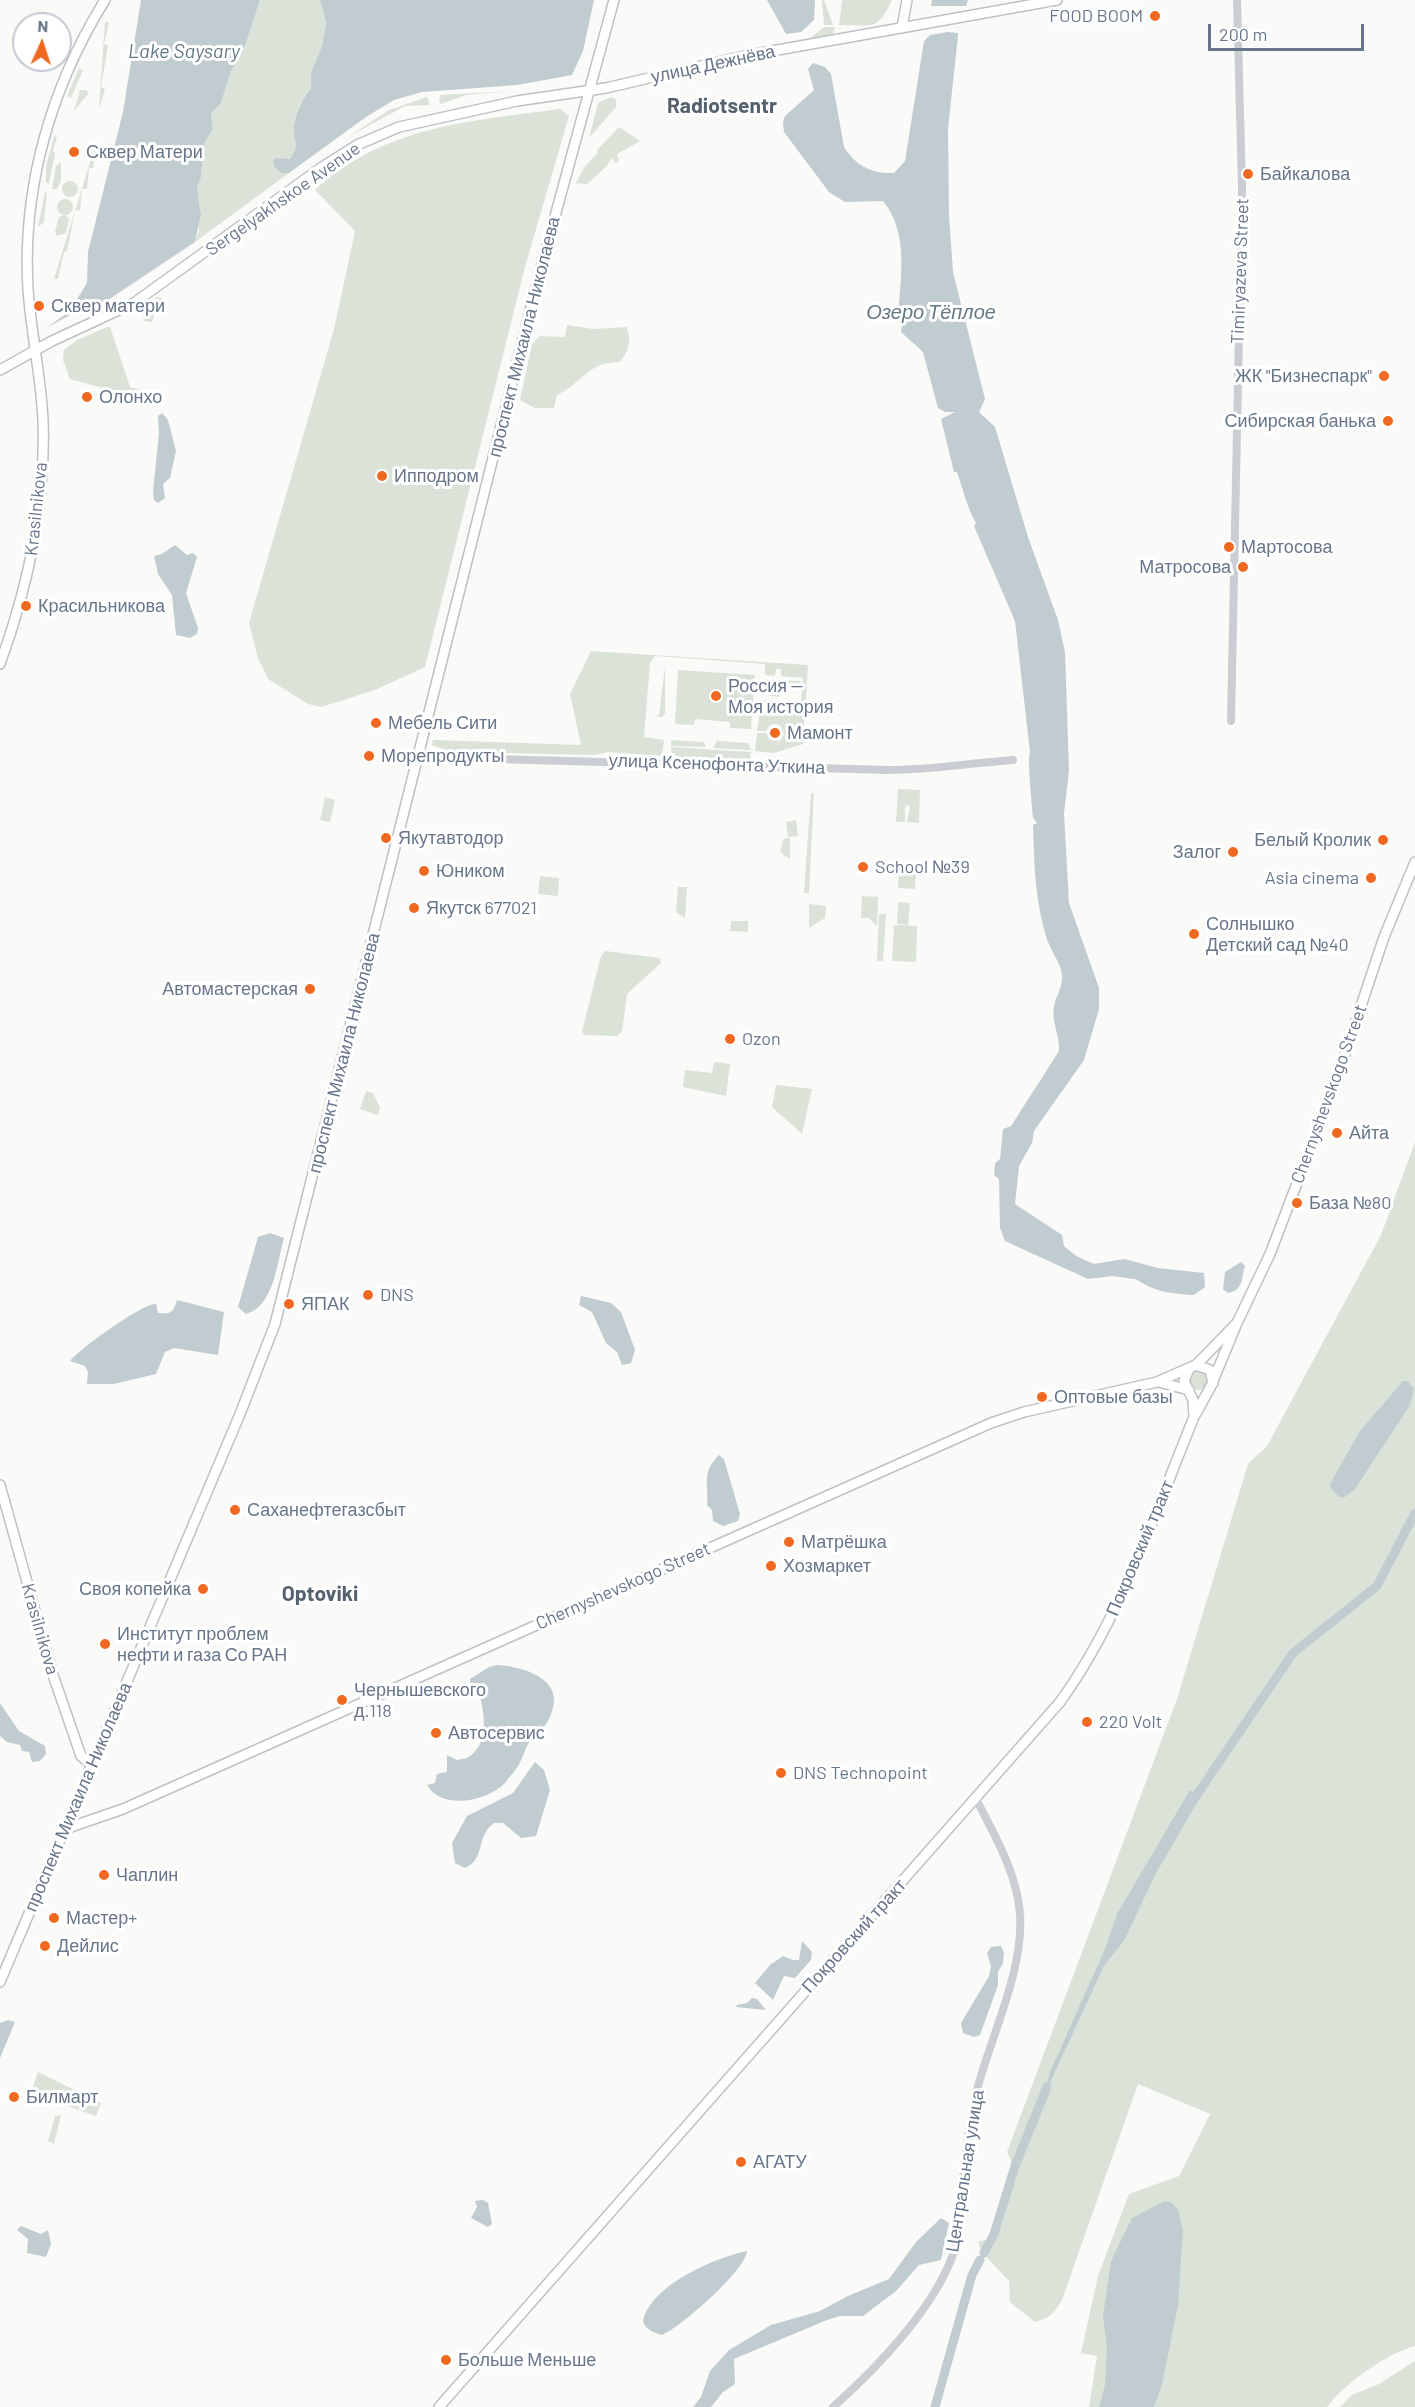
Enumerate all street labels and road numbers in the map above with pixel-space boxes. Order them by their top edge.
street label: улица Дежнёва [649,40,777,88]
street label: Sergelyakhskoe Avenue [202,138,364,260]
street label: Timiryazeva Street [1227,198,1253,344]
street label: проспект Михаила Николаева [484,214,564,460]
street label: Krasilnikova [20,461,52,557]
street label: улица Ксенофонта Уткина [608,749,826,779]
street label: проспект Михаила Николаева [304,930,384,1176]
street label: Chernyshevskogo Street [1287,1002,1371,1186]
street label: Покровский тракт [1102,1477,1178,1619]
street label: Chernyshevskogo Street [532,1538,714,1634]
street label: Krasilnikova [17,1581,63,1677]
street label: проспект Михаила Николаева [20,1679,136,1915]
street label: Покровский тракт [797,1875,911,1997]
street label: Центральная улица [941,2088,989,2254]

